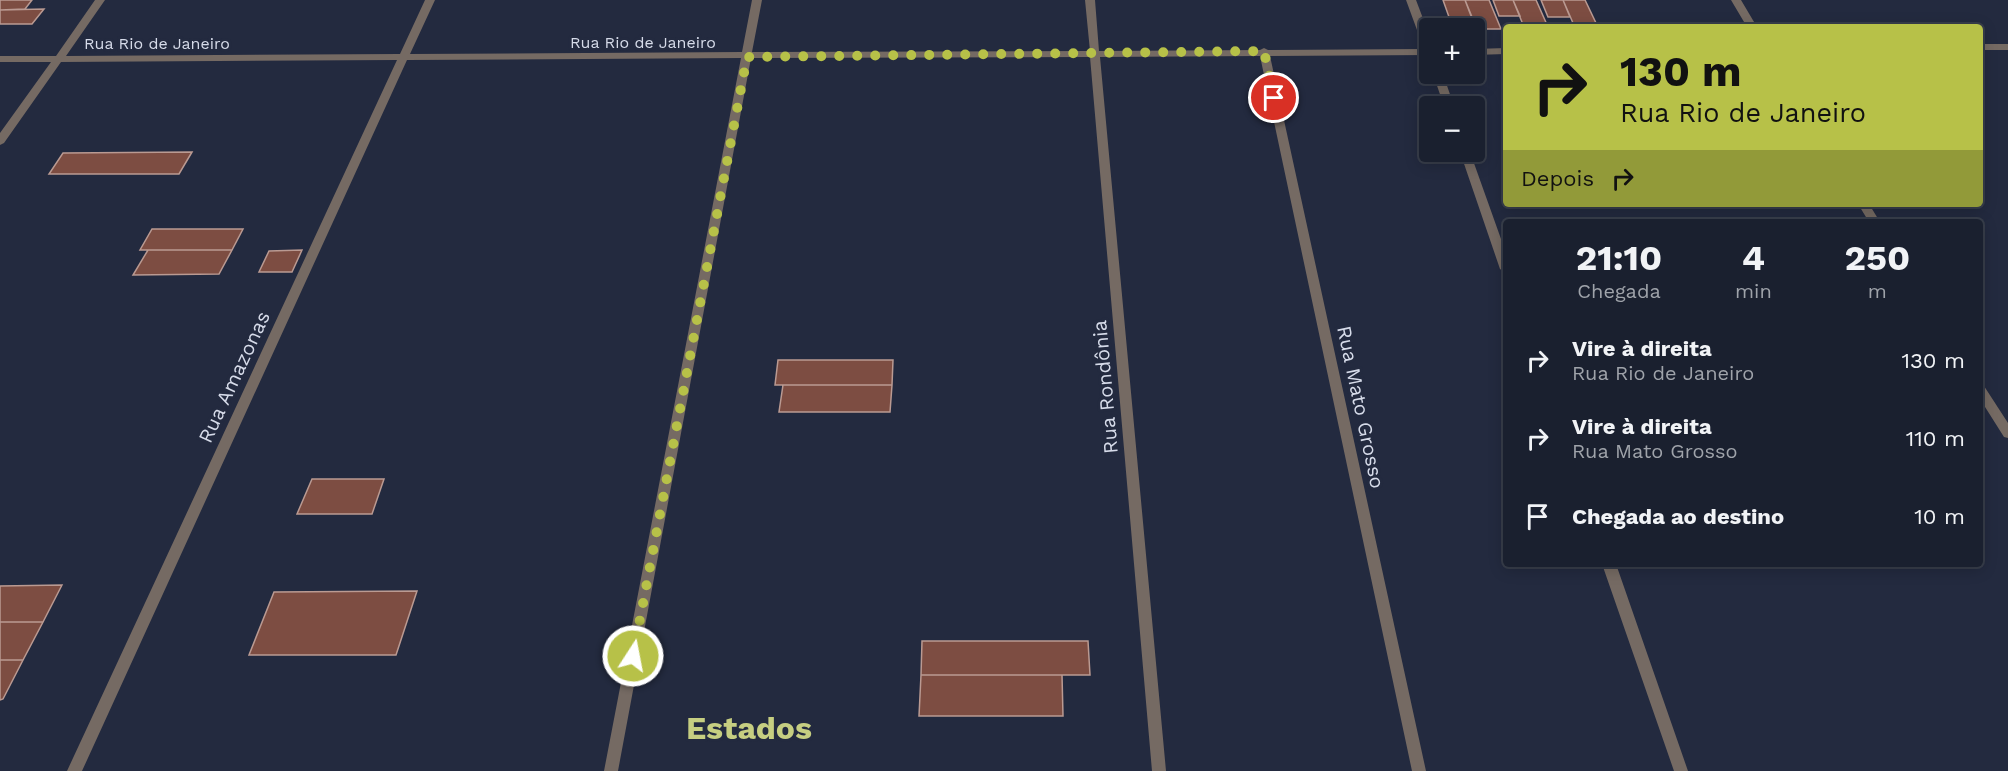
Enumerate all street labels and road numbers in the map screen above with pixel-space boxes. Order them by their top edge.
street label: Rua Rio de Janeiro [570,33,716,52]
street label: Rua Rio de Janeiro [84,34,230,53]
street label: Rua Amazonas [193,307,275,447]
street label: Rua Rondônia [1087,319,1123,455]
street label: Rua Mato Grosso [1332,324,1390,490]

